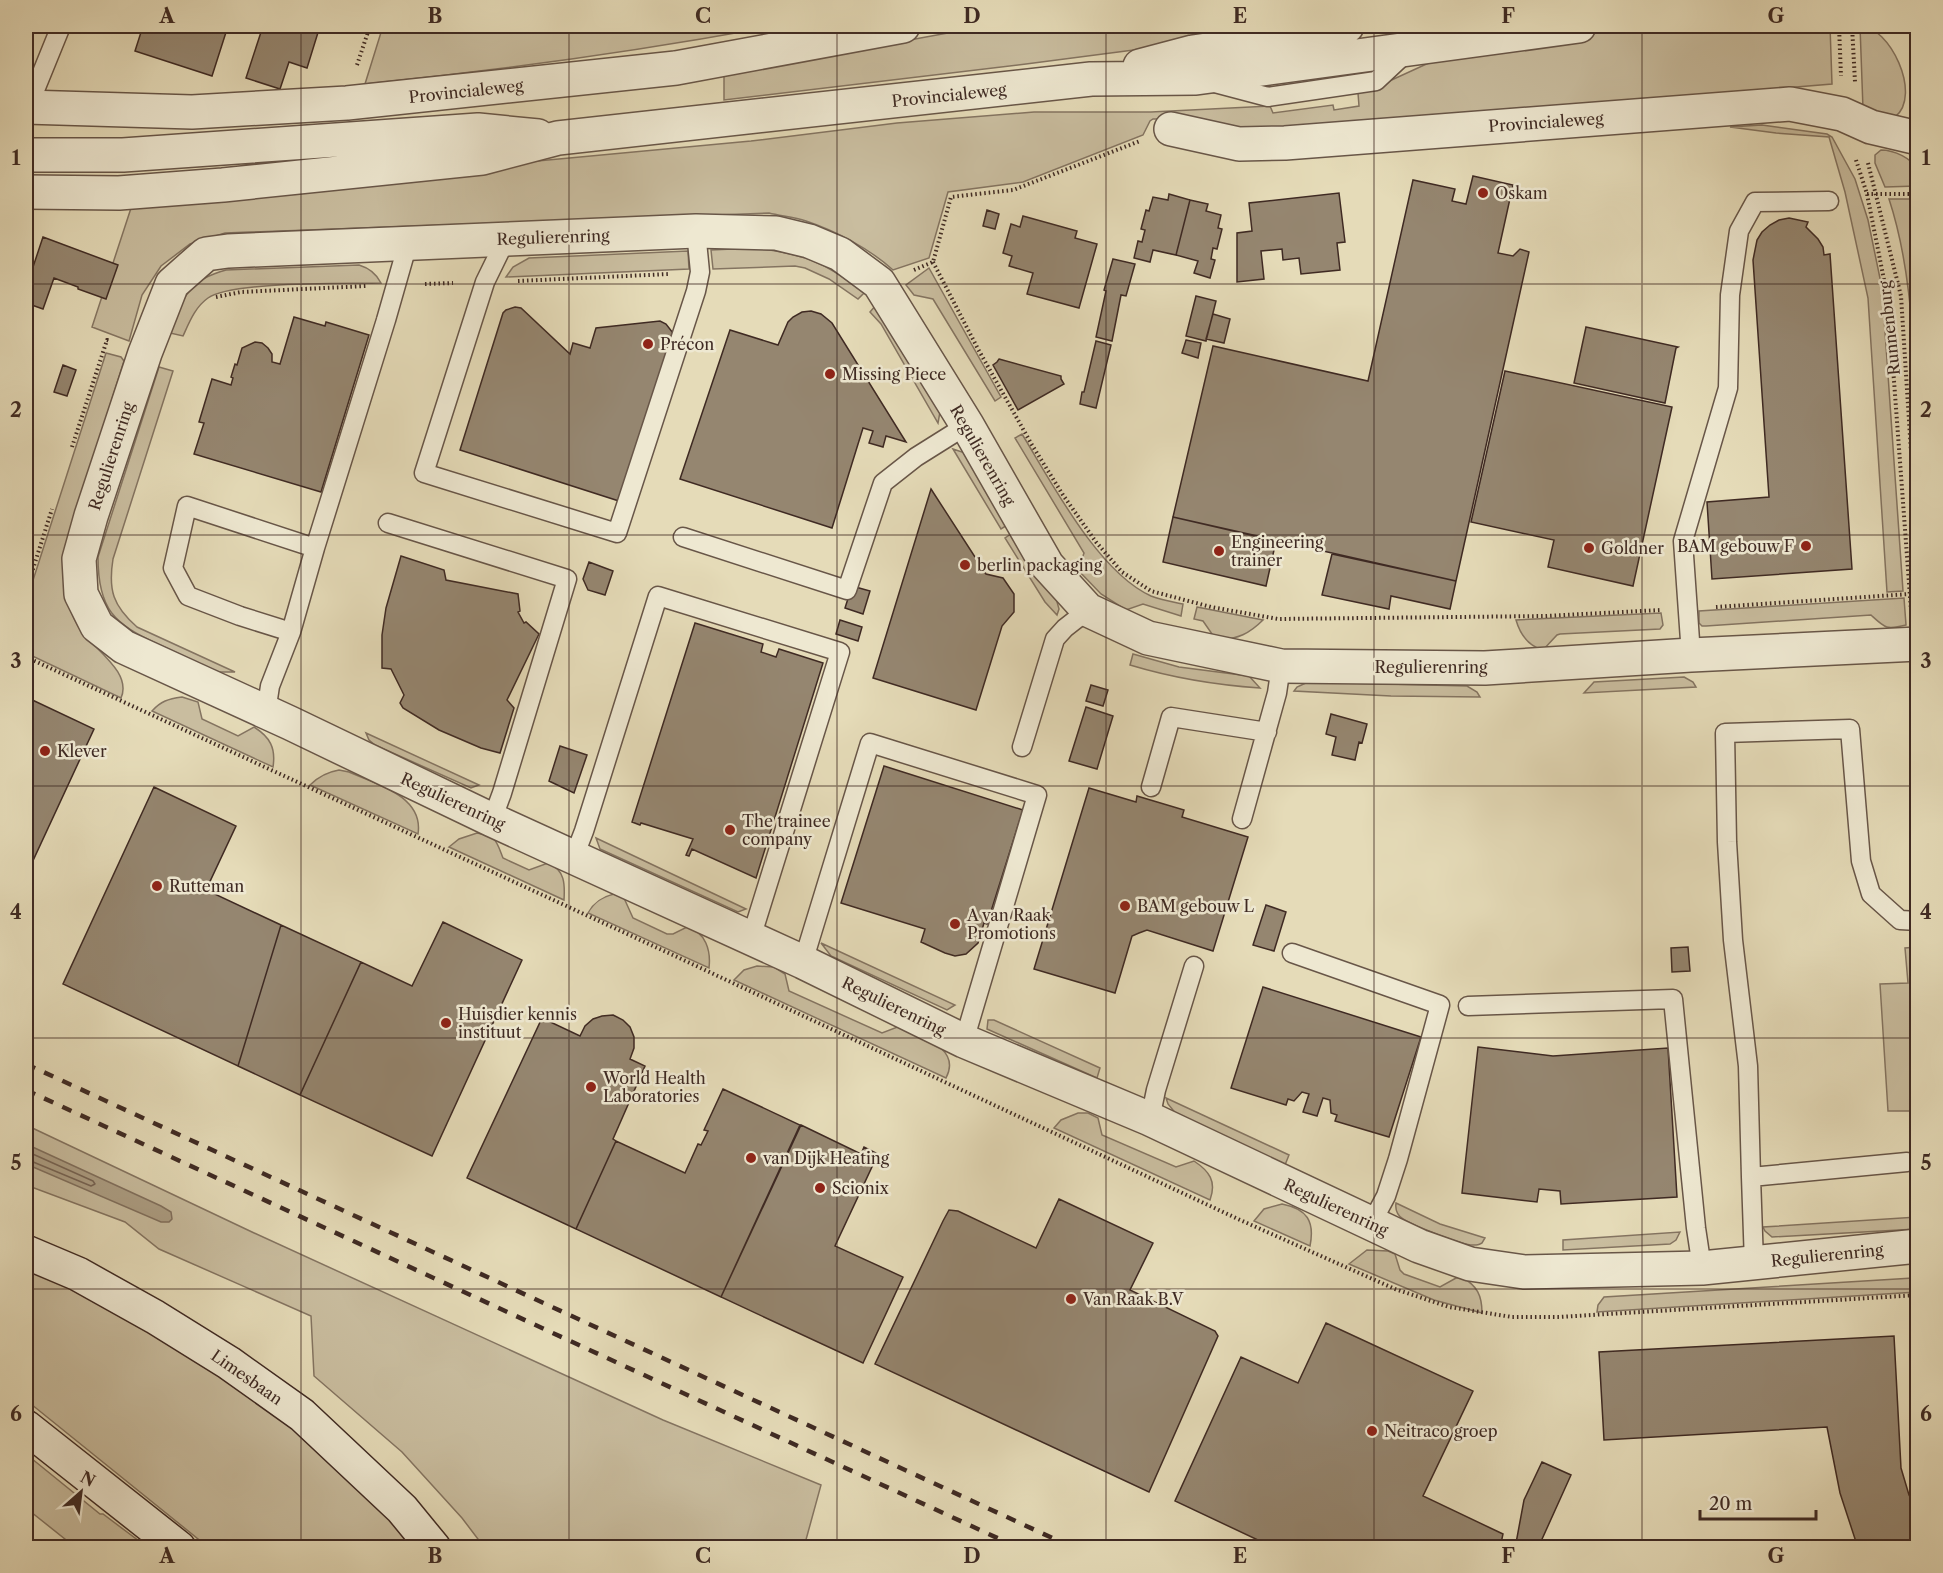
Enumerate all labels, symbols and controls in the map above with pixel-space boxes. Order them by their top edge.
text: A [158,4,175,28]
text: B [428,4,443,28]
text: C [695,4,711,28]
text: D [963,4,981,28]
text: E [1233,4,1247,28]
text: F [1501,4,1515,28]
text: G [1768,4,1785,28]
street label: Provincialeweg [408,75,525,107]
street label: Provincialeweg [891,79,1008,111]
street label: Provincialeweg [1488,108,1605,136]
text: 1 [12,146,21,170]
text: 1 [1922,146,1931,170]
place label: Oskam [1495,183,1548,203]
marker: Oskam [1476,186,1490,200]
street label: Regulierenring [496,225,610,249]
street label: Runnenburg [1874,279,1904,376]
place label: Précon [660,334,714,354]
marker: Précon [641,337,655,351]
place label: Missing Piece [842,364,946,384]
marker: Missing Piece [823,367,837,381]
text: 2 [10,398,22,422]
text: 2 [1920,398,1932,422]
street label: Regulierenring [84,399,138,513]
street label: Regulierenring [946,401,1020,509]
place label: Engineering trainer [1231,532,1324,570]
place label: BAM gebouw F [1677,536,1794,556]
place label: Goldner [1601,538,1664,558]
marker: BAM gebouw F [1799,539,1813,553]
marker: Goldner [1582,541,1596,555]
marker: Engineering trainer [1212,544,1226,558]
place label: berlin packaging [977,555,1103,575]
marker: berlin packaging [958,558,972,572]
text: 3 [10,649,22,673]
text: 3 [1920,649,1932,673]
street label: Regulierenring [1374,657,1488,677]
place label: Klever [57,741,107,761]
marker: Klever [38,744,52,758]
street label: Regulierenring [398,768,509,834]
place label: The trainee company [742,811,831,849]
marker: The trainee company [723,823,737,837]
place label: Rutteman [169,876,244,896]
marker: Rutteman [150,879,164,893]
place label: BAM gebouw L [1137,896,1255,916]
marker: BAM gebouw L [1118,899,1132,913]
text: 4 [10,900,22,924]
text: 4 [1920,900,1932,924]
place label: A van Raak Promotions [966,905,1056,943]
marker: A van Raak Promotions [948,917,962,931]
street label: Regulierenring [839,972,950,1040]
place label: Huisdier kennis instituut [458,1004,577,1042]
marker: Huisdier kennis instituut [439,1016,453,1030]
place label: World Health Laboratories [602,1068,706,1106]
marker: World Health Laboratories [584,1080,598,1094]
place label: van Dijk Heating [762,1148,890,1168]
text: 5 [10,1151,22,1175]
marker: van Dijk Heating [744,1151,758,1165]
text: 5 [1920,1151,1932,1175]
street label: Regulierenring [1281,1174,1392,1240]
place label: Scionix [832,1178,890,1198]
marker: Scionix [813,1181,827,1195]
street label: Regulierenring [1770,1239,1885,1271]
place label: Van Raak B.V [1082,1289,1184,1309]
marker: Van Raak B.V [1064,1292,1078,1306]
street label: Limesbaan [207,1345,287,1409]
text: 6 [10,1402,22,1426]
text: 6 [1920,1402,1932,1426]
place label: Neitraco groep [1384,1421,1498,1441]
marker: Neitraco groep [1365,1424,1379,1438]
north arrow [51,1462,111,1522]
text: N [77,1467,99,1491]
scale bar [1700,1483,1816,1521]
text: 20 m [1709,1493,1753,1515]
text: A [158,1544,175,1568]
text: B [428,1544,443,1568]
text: C [695,1544,711,1568]
text: D [963,1544,981,1568]
text: E [1233,1544,1247,1568]
text: F [1501,1544,1515,1568]
text: G [1768,1544,1785,1568]

